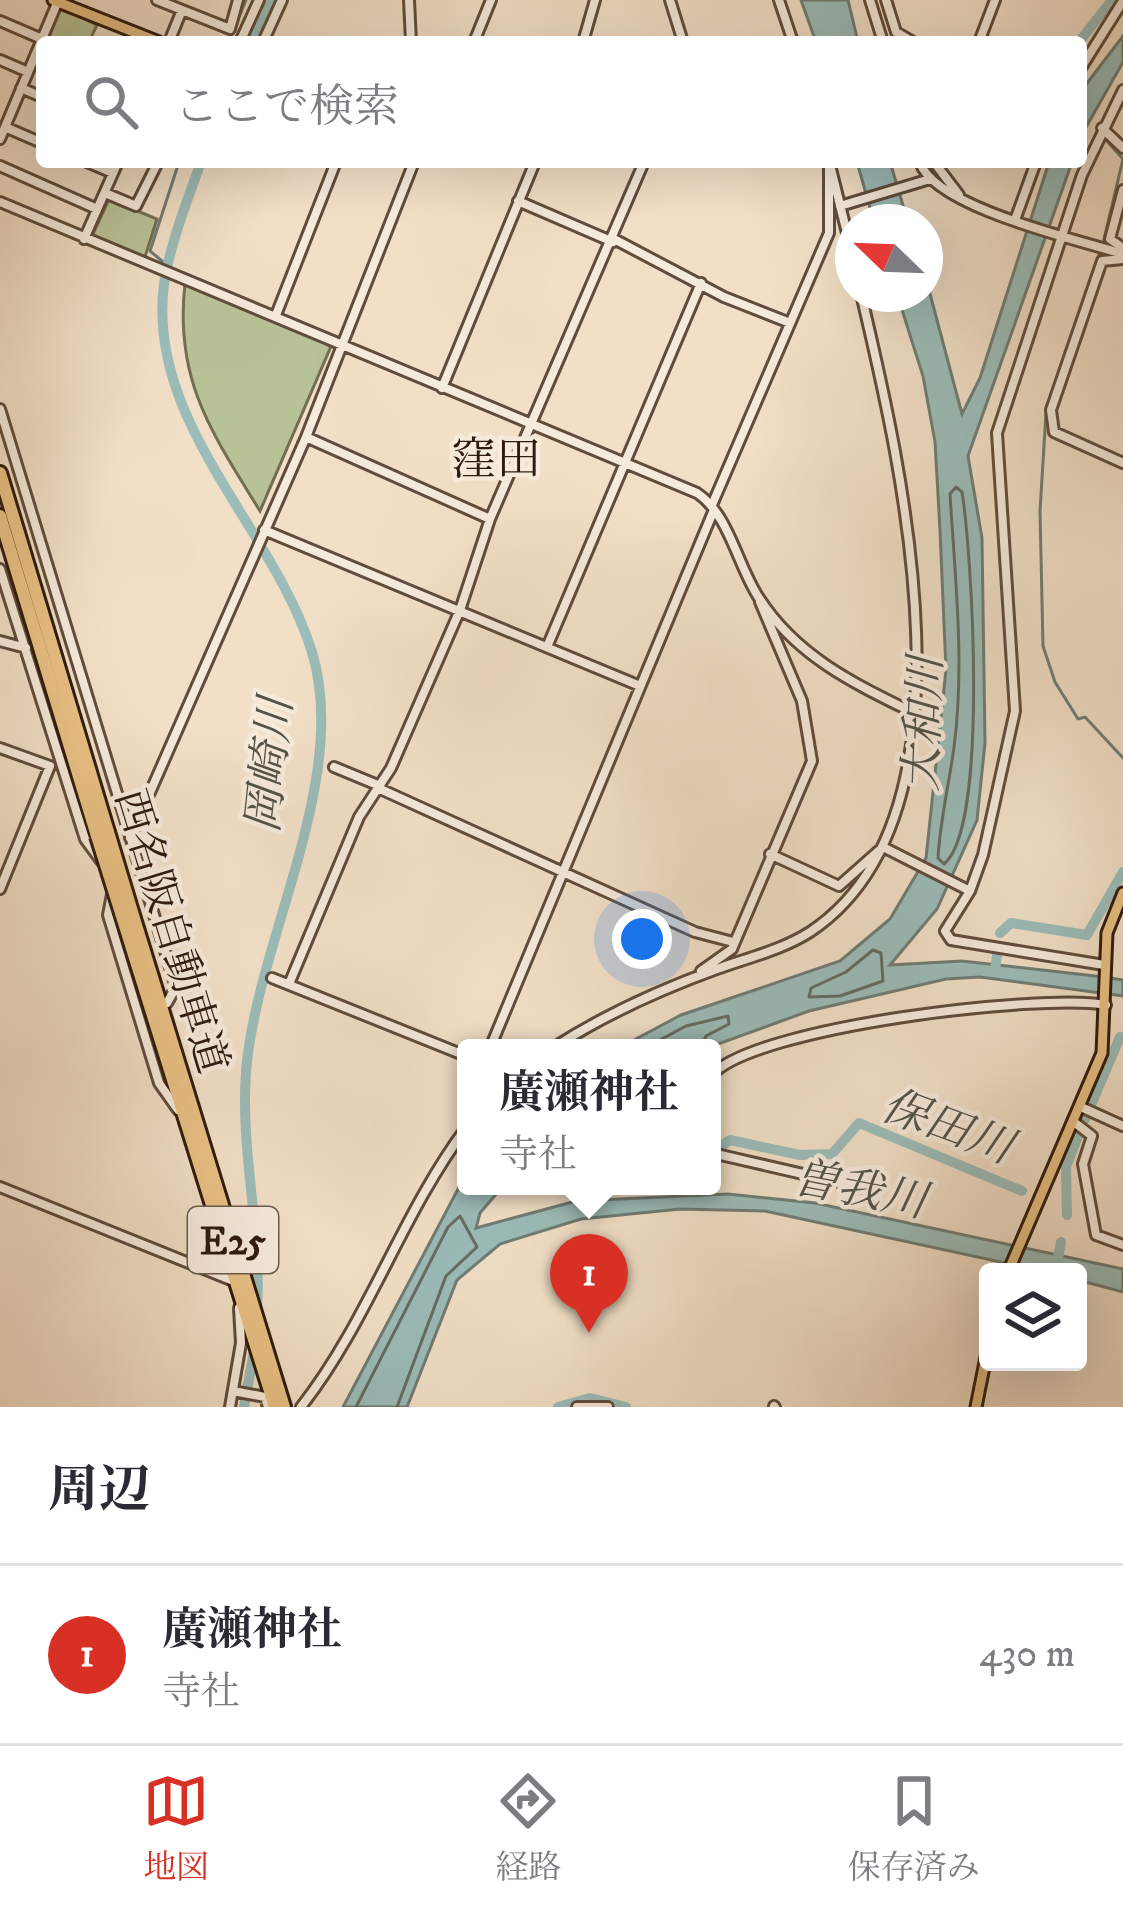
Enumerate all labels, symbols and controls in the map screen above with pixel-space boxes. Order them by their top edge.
search box [36,36,1087,168]
icon: search [78,69,144,135]
text: ここで検索 [174,80,399,136]
north arrow [835,204,943,312]
district label: 窪田 [451,433,541,489]
water label: 大和川 [895,651,956,793]
water label: 岡崎川 [236,690,306,835]
street label: 西名阪自動車道 [102,784,238,1080]
your location [612,909,672,969]
popup [457,1039,721,1195]
text: 廣瀬神社 [499,1066,679,1122]
water label: 保田川 [874,1078,1025,1179]
text: 寺社 [499,1131,577,1180]
water label: 曽我川 [788,1151,936,1232]
road number: E25 [188,1207,278,1273]
pin: 1 [550,1234,628,1333]
map controls [979,1263,1087,1371]
button: layers [979,1263,1087,1371]
text: 周辺 [48,1459,150,1523]
text: 廣瀬神社 [162,1603,342,1659]
text: 1 [80,1630,94,1679]
text: 430 m [979,1630,1075,1679]
text: 寺社 [162,1668,240,1717]
tab: 地図 [143,1768,209,1889]
tab: 経路 [495,1768,561,1889]
tab: 保存済み [848,1768,980,1889]

